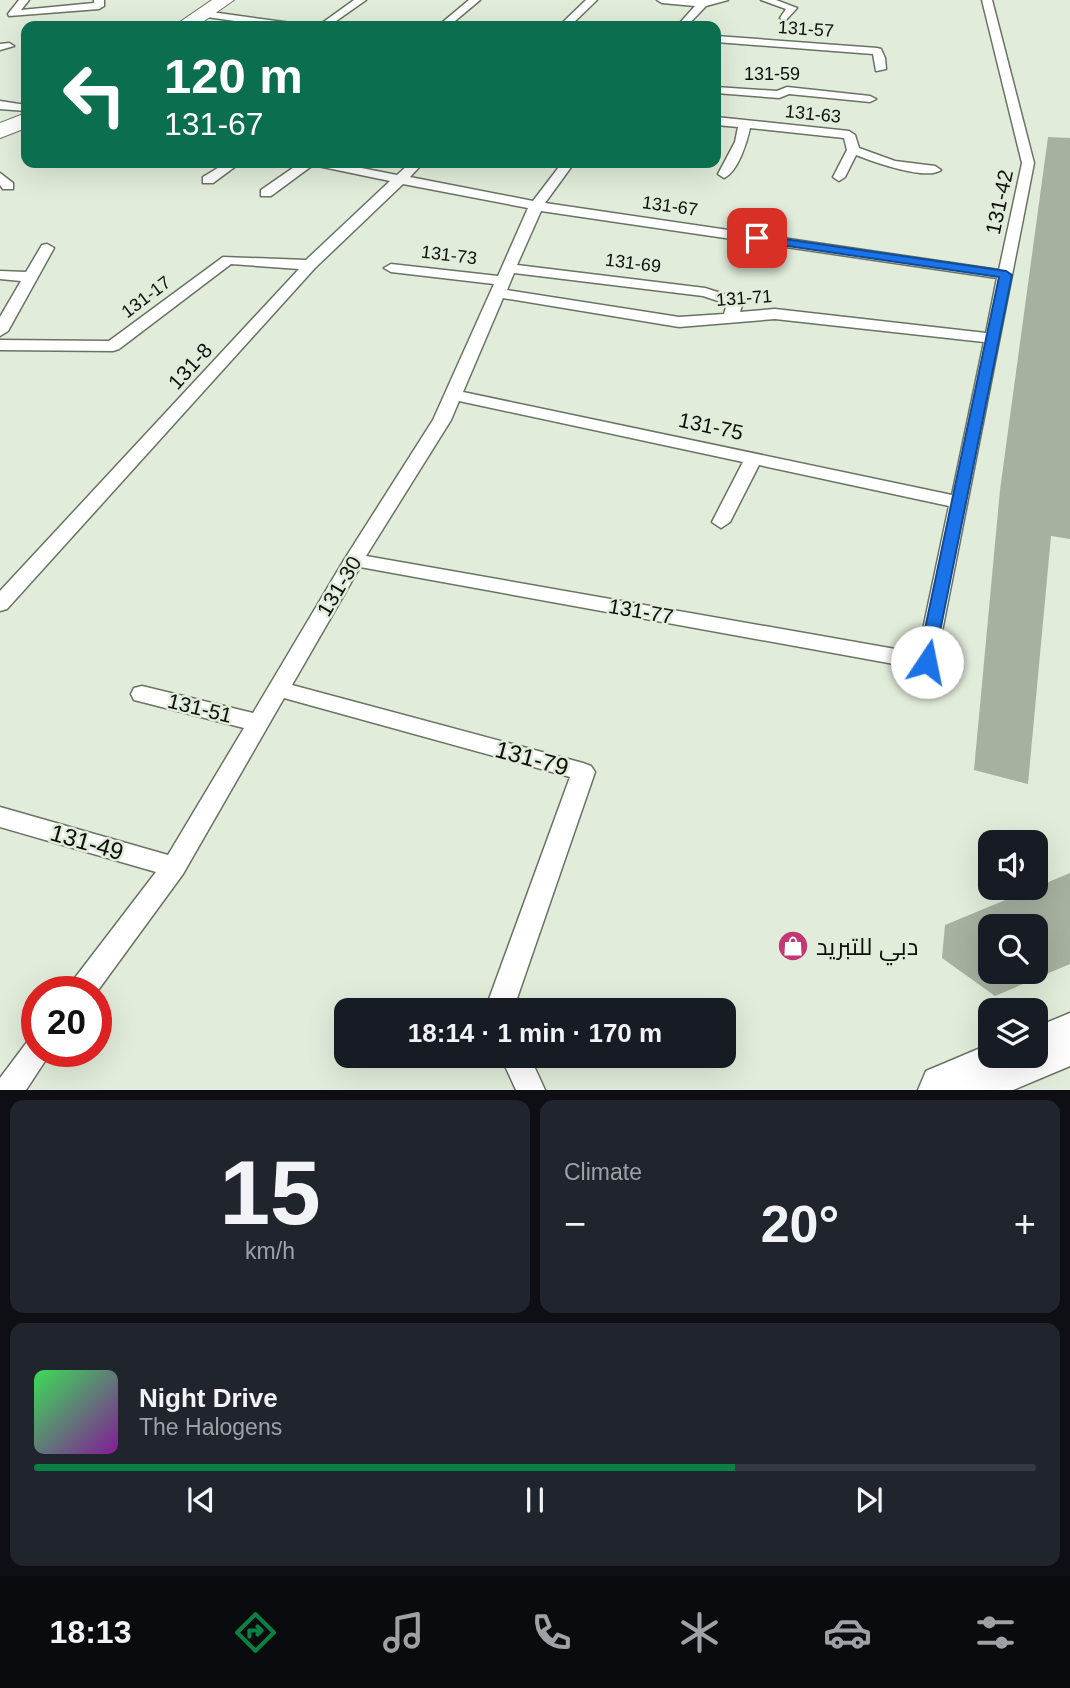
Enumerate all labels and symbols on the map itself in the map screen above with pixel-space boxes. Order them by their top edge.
street label: 131-57 [777,17,835,41]
street label: 131-59 [744,64,800,84]
street label: 131-63 [784,101,842,127]
street label: 131-42 [981,168,1017,236]
street label: 131-67 [641,192,699,220]
pin [727,208,787,268]
street label: 131-73 [420,242,478,268]
street label: 131-69 [604,250,662,276]
street label: 131-17 [118,272,174,322]
street label: 131-71 [715,286,773,310]
street label: 131-8 [163,338,217,394]
street label: 131-75 [677,408,745,444]
street label: 131-30 [312,552,366,620]
street label: 131-77 [607,594,675,628]
position arrow [890,625,964,699]
street label: 131-51 [165,689,235,727]
street label: 131-79 [492,735,572,781]
street label: 131-49 [47,819,127,865]
shop icon: دبي للتبريد [776,929,810,963]
place label: دبي للتبريد [816,933,918,966]
speed limit sign: 20 [21,976,112,1067]

